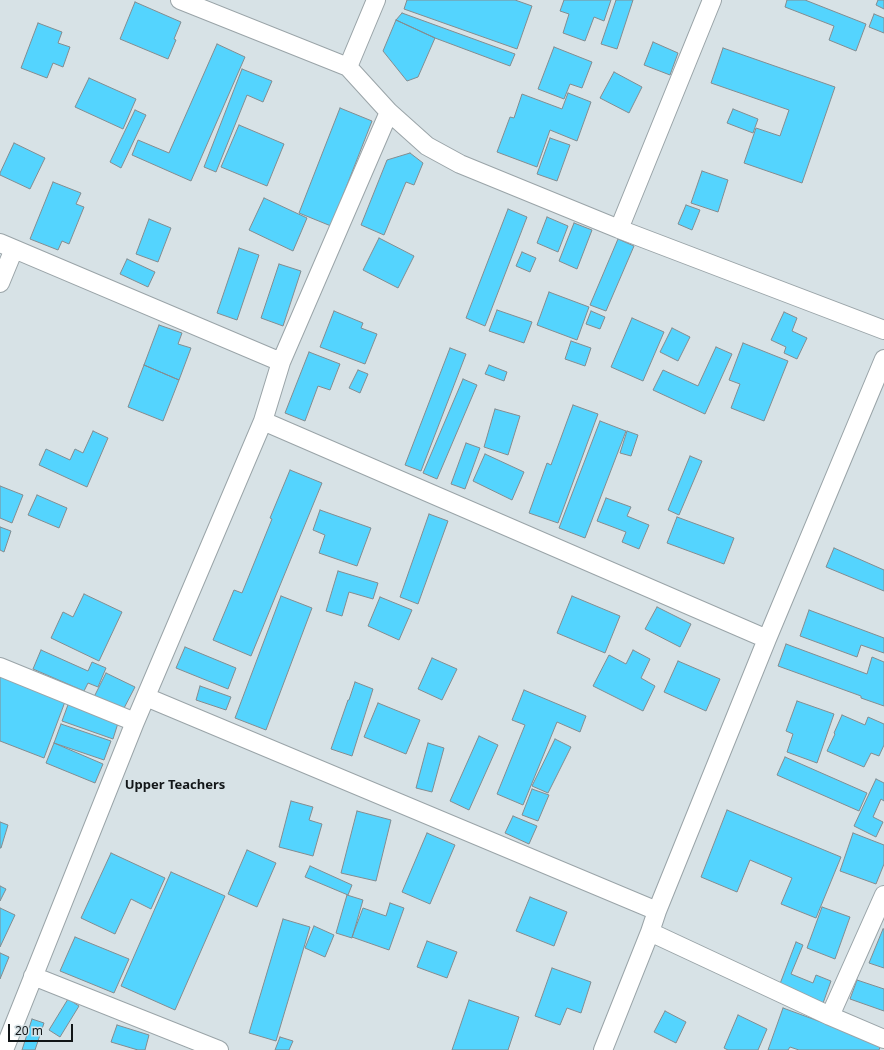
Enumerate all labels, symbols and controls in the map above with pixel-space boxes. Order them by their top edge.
district label: Upper Teachers [125,777,225,793]
scale bar [10,1016,75,1042]
text: 20 m [15,1022,43,1039]

